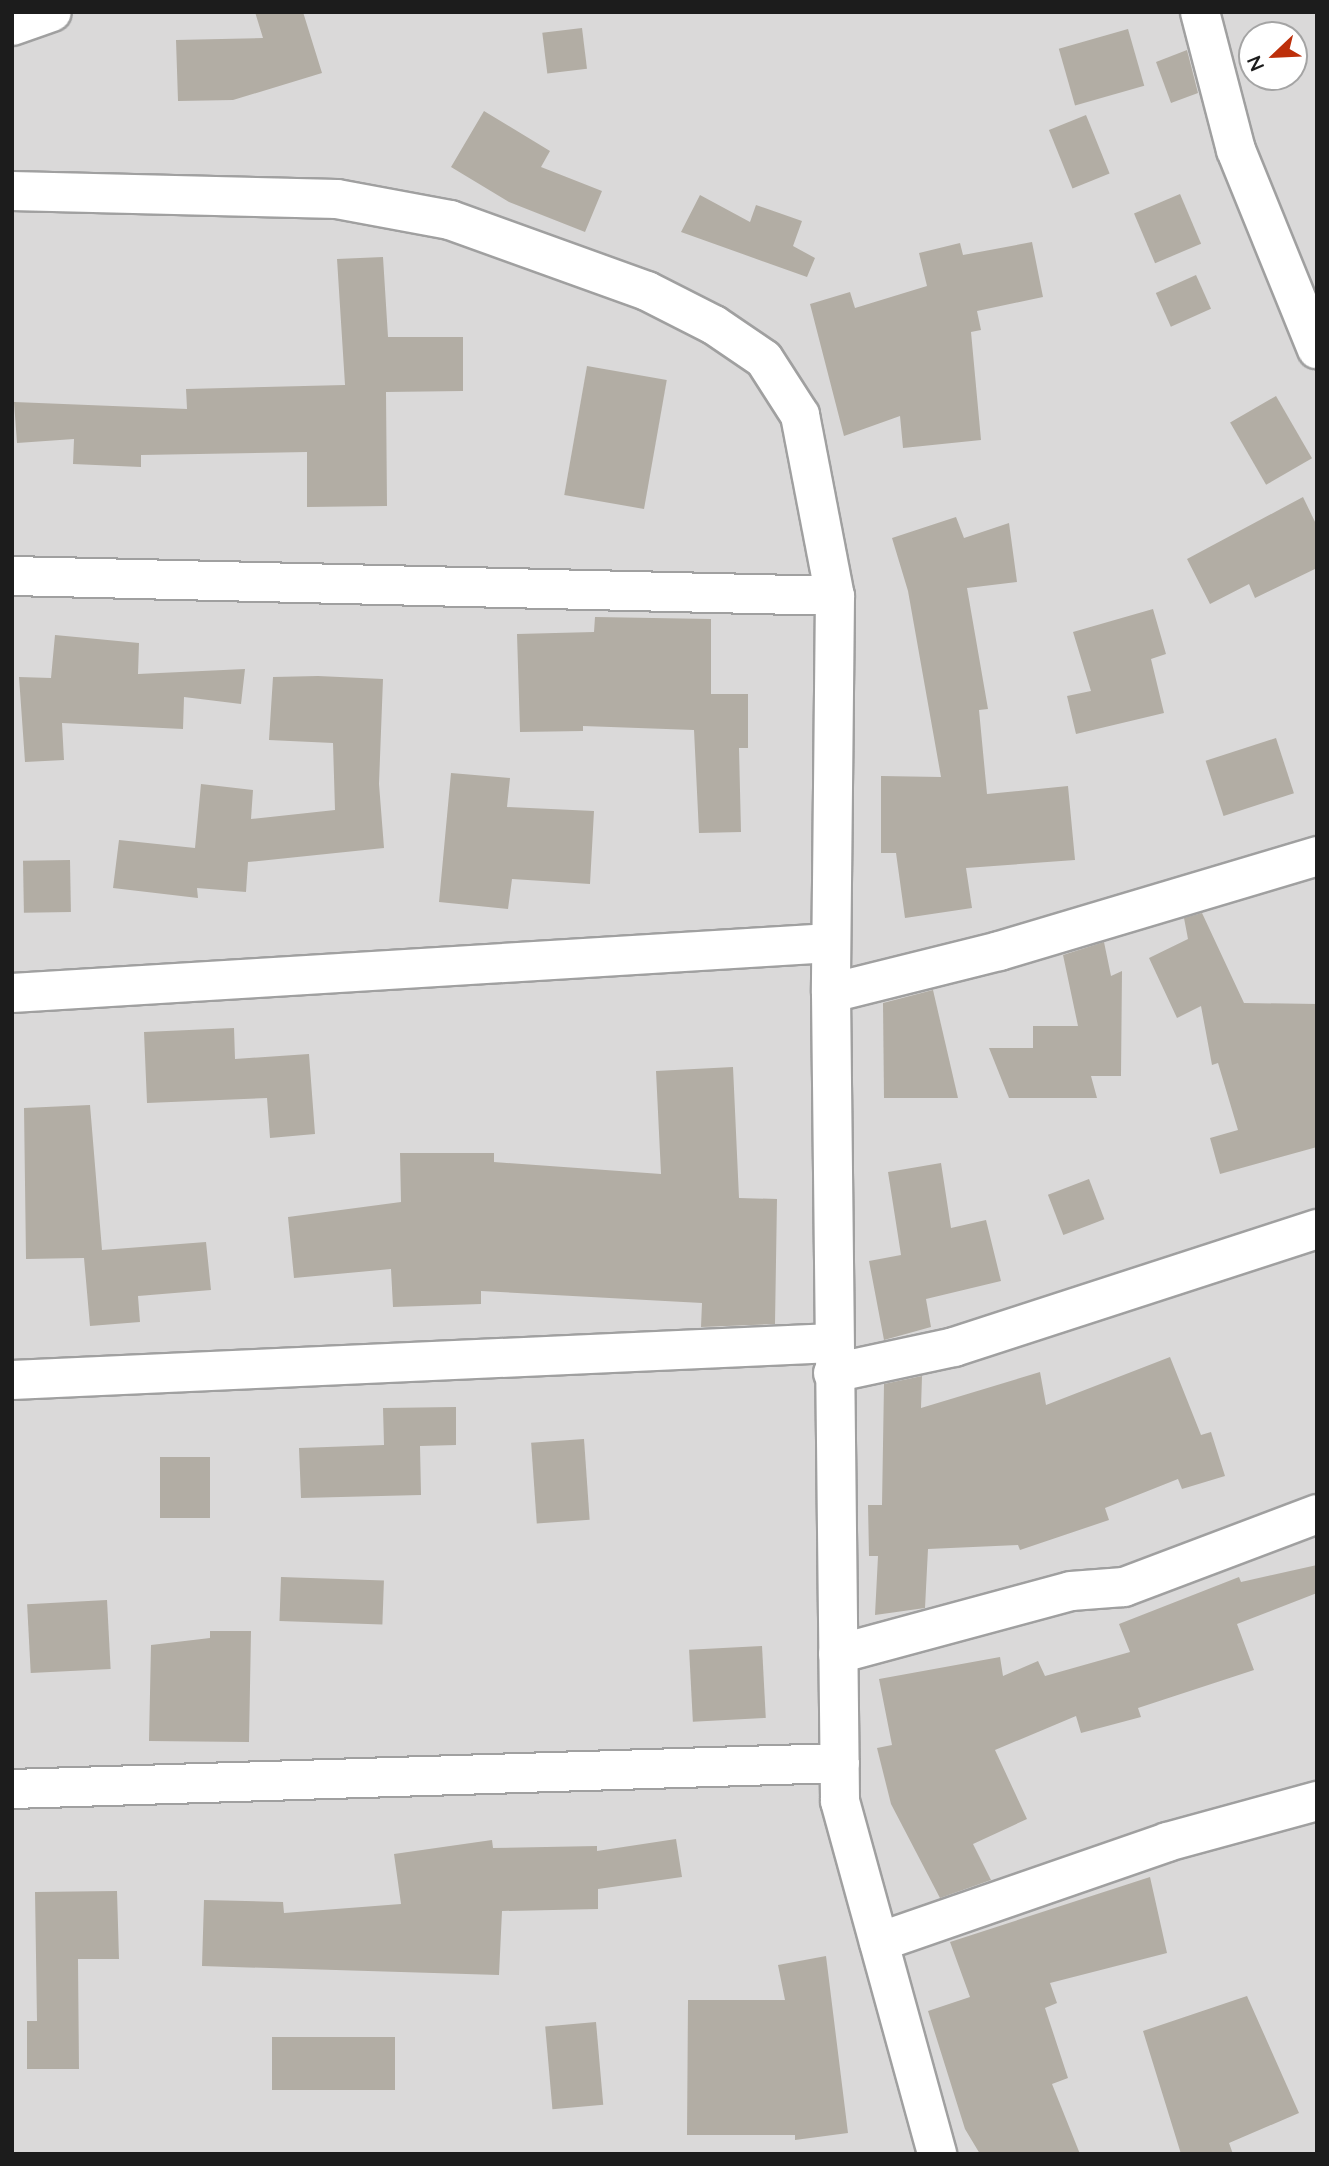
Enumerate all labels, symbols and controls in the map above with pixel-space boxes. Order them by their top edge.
north arrow [1238,21,1308,91]
text: N [1242,52,1268,75]

